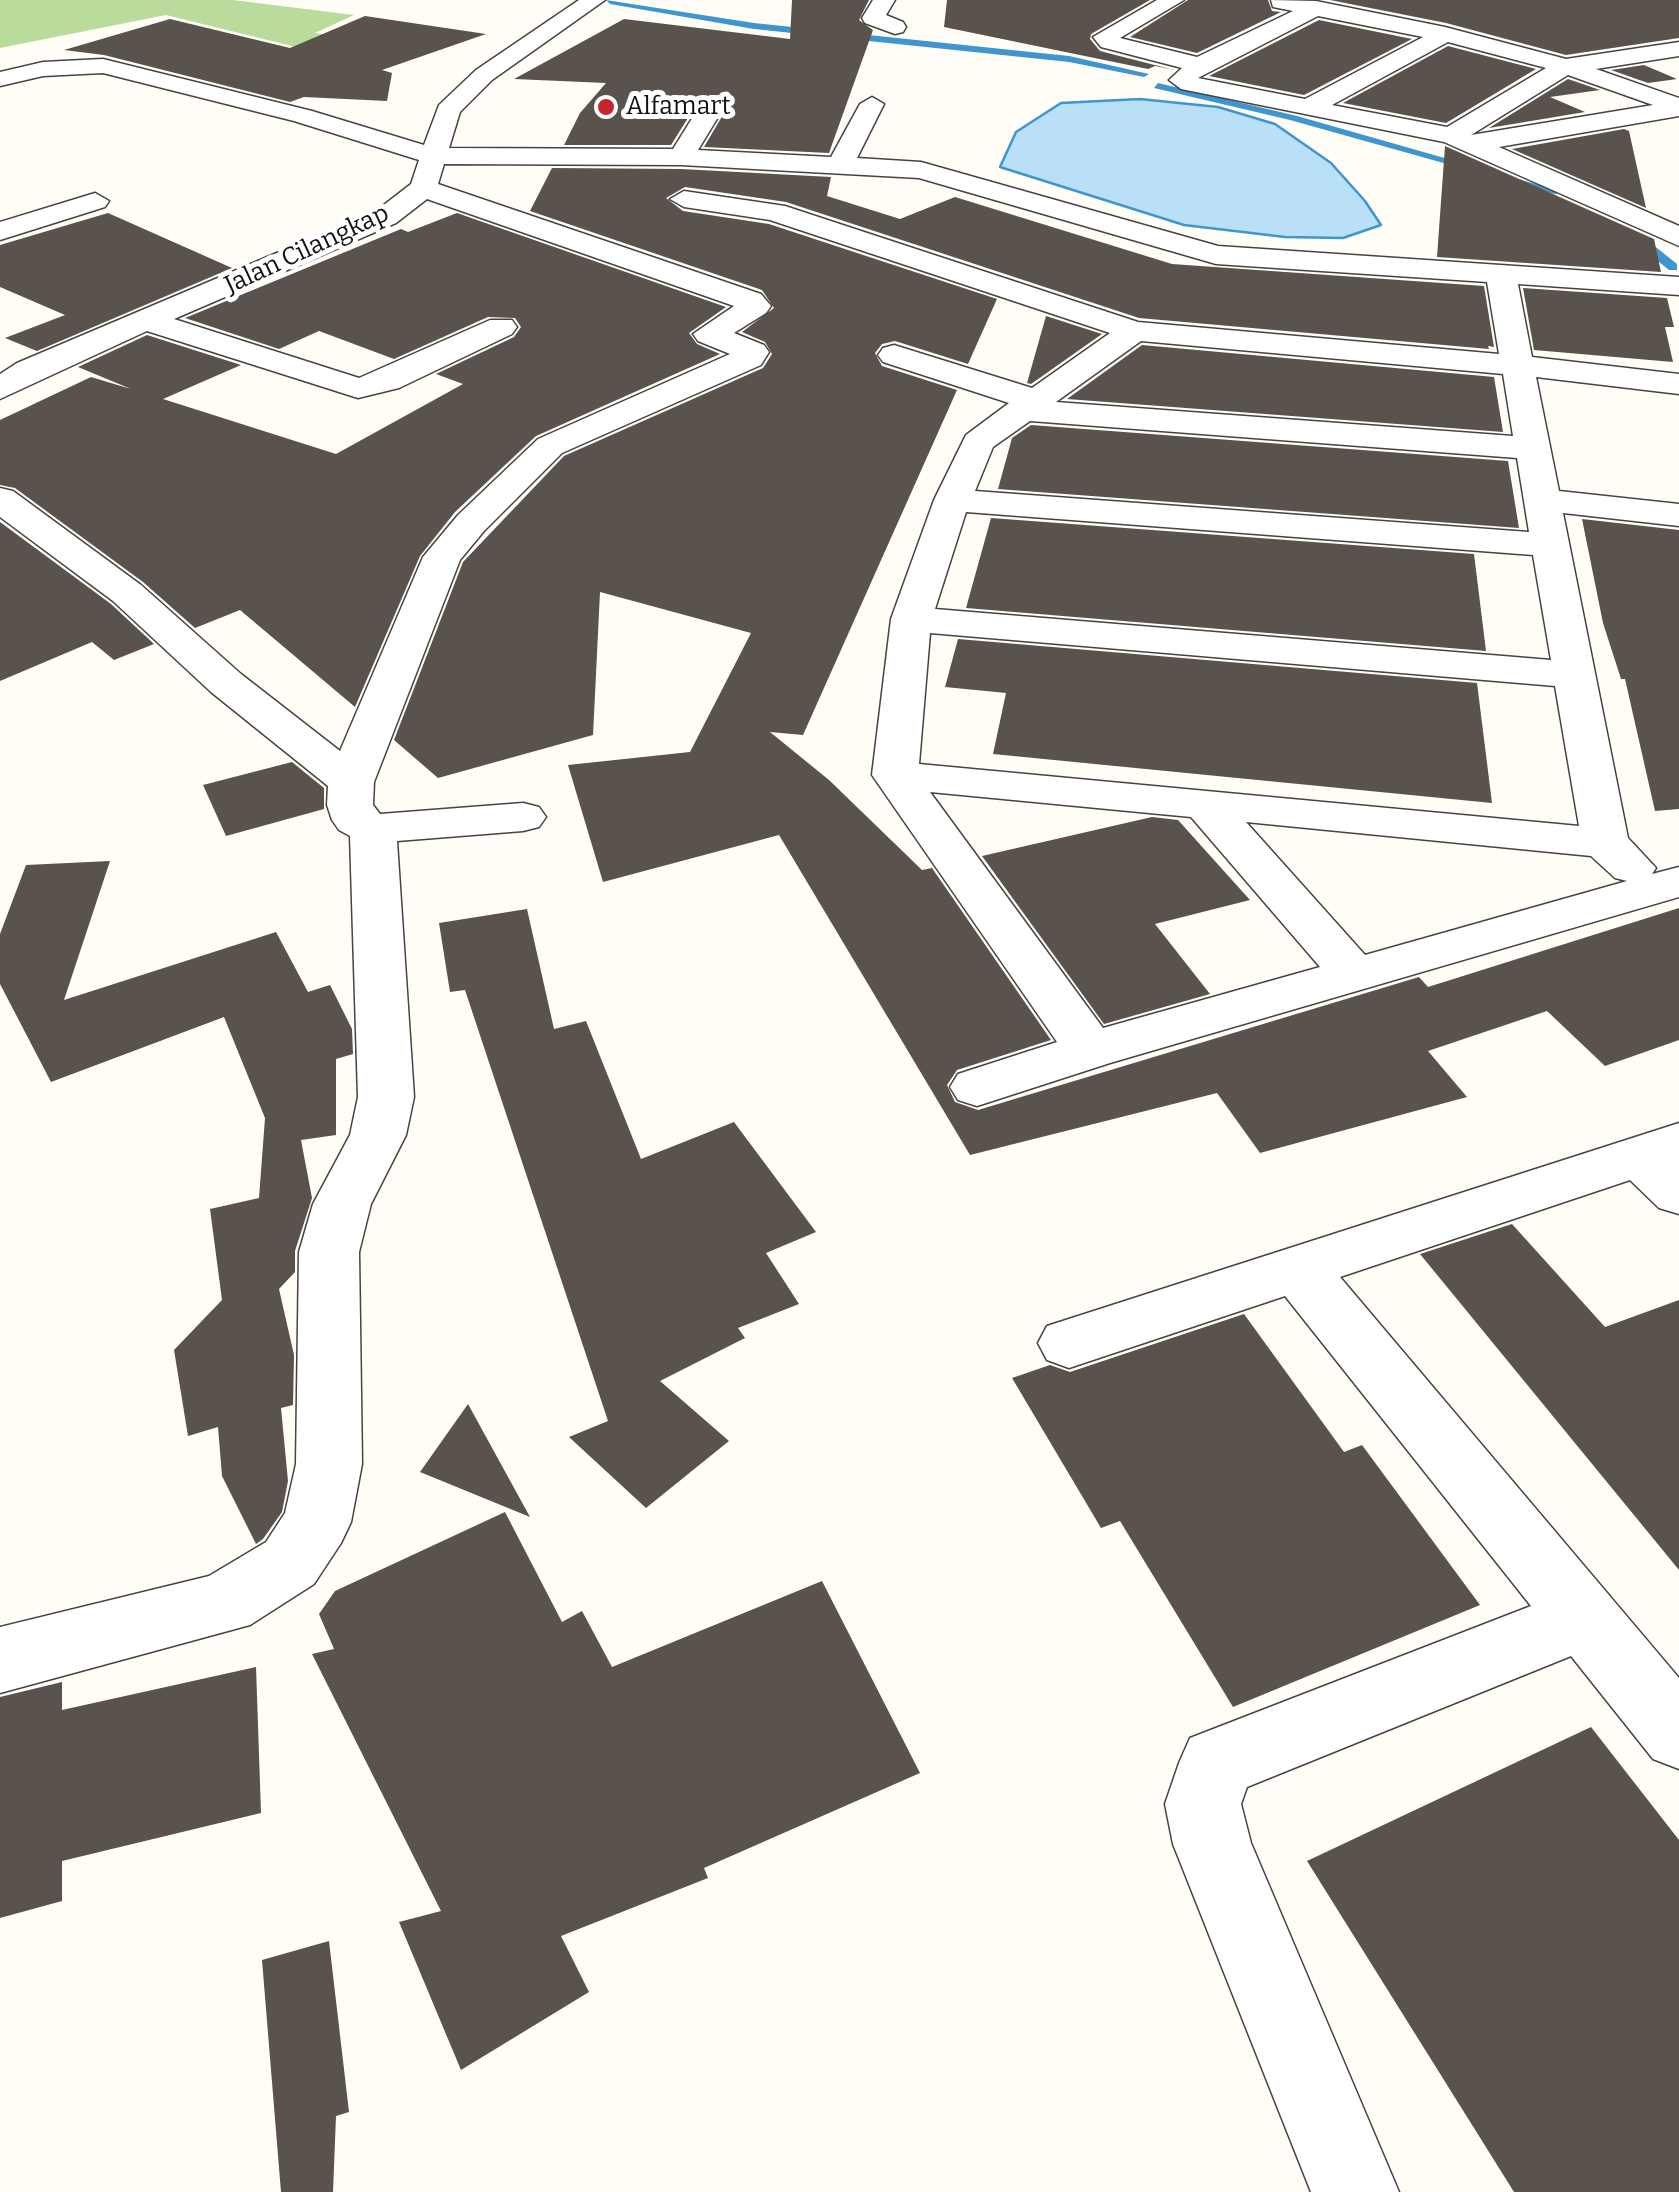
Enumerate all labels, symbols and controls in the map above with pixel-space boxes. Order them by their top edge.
place label: Alfamart [626,92,730,122]
marker: Alfamart [595,96,617,118]
street label: Jalan Cilangkap [220,199,394,301]

